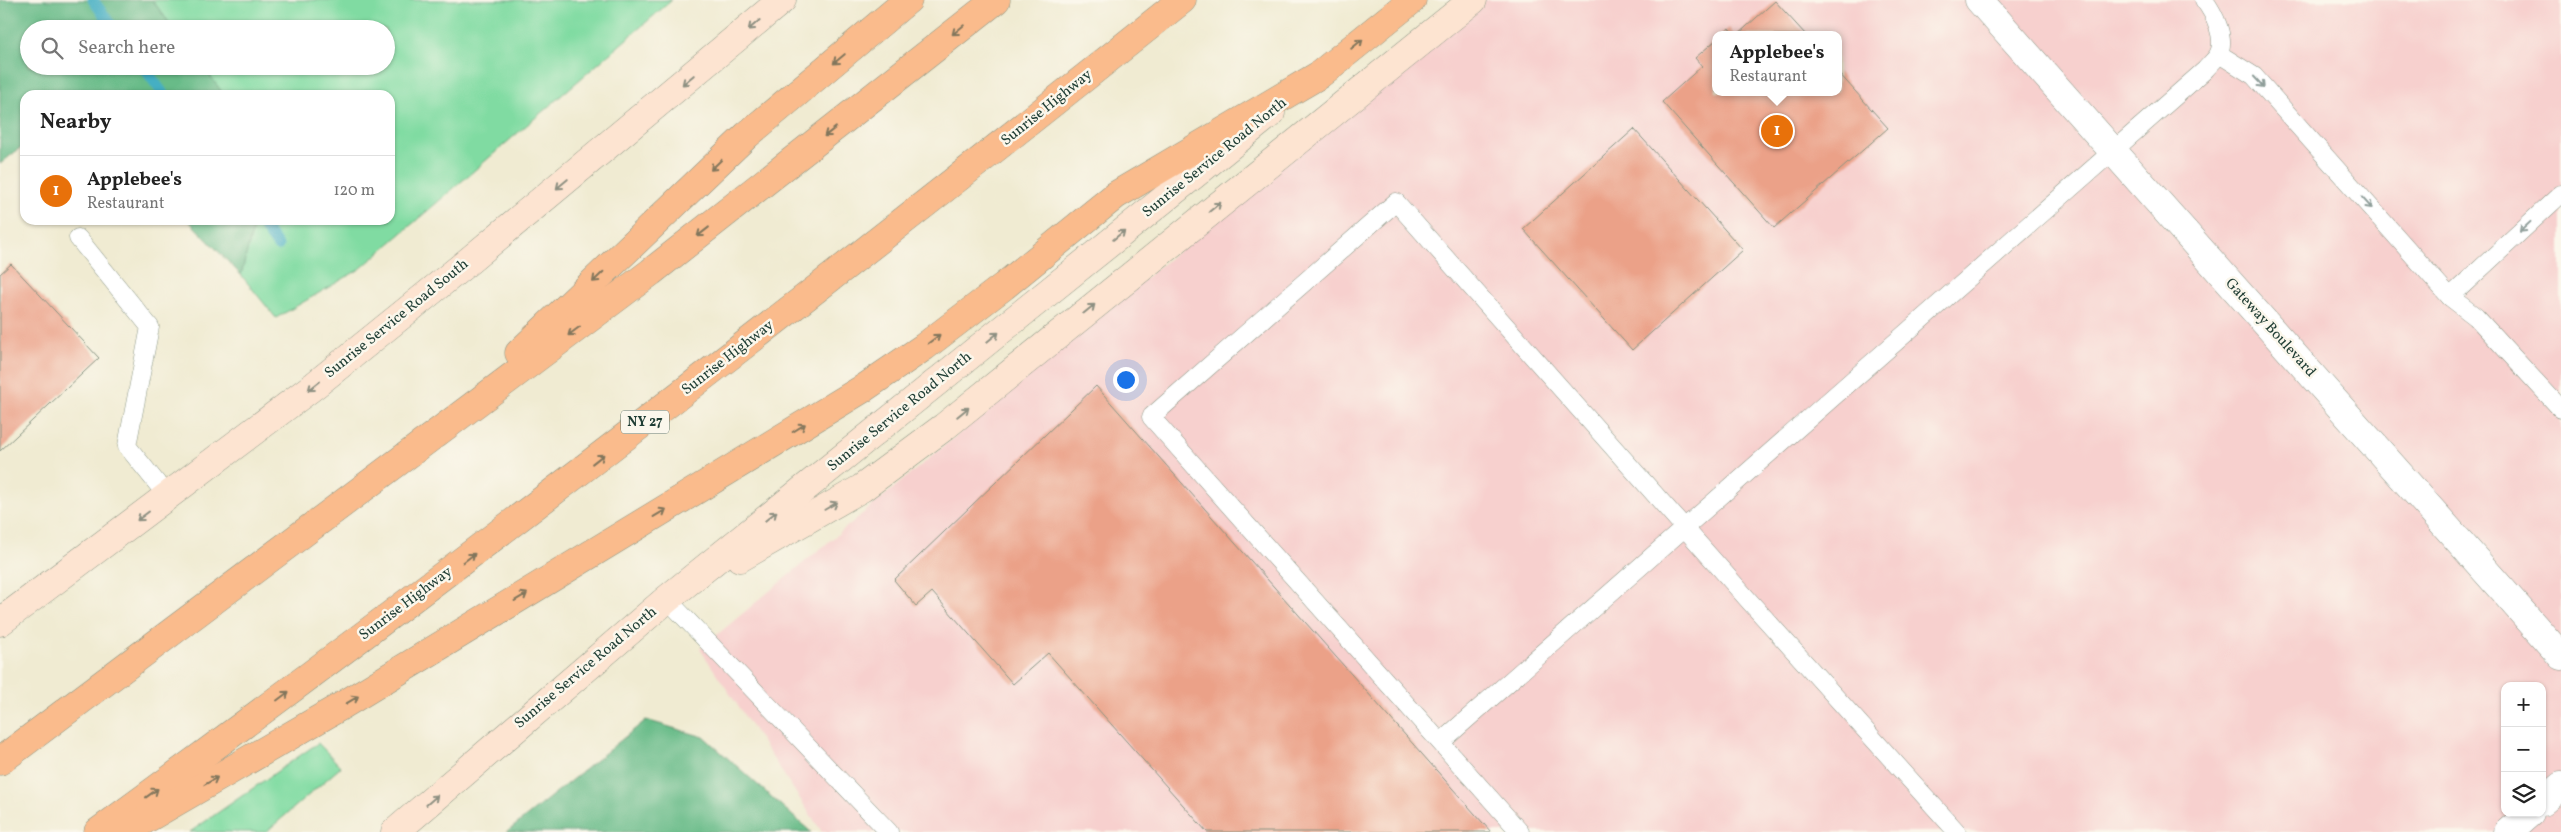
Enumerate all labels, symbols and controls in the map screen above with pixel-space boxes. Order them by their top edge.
one-way arrow [747,19,760,30]
search box [20,20,395,75]
one-way arrow [952,25,965,36]
popup [1712,31,1842,96]
icon: search [38,34,66,62]
text: Search here [78,35,175,61]
one-way arrow [1350,39,1363,50]
text: Applebee's [1730,40,1824,66]
one-way arrow [832,53,845,64]
street label: Sunrise Highway [997,65,1097,151]
text: Restaurant [1730,66,1807,88]
one-way arrow [681,75,694,86]
one-way arrow [2253,75,2265,88]
street label: Sunrise Service Road North [1138,93,1292,223]
text: Nearby [40,108,111,137]
pin: 1 [1761,112,1793,150]
one-way arrow [824,126,837,137]
one-way arrow [709,159,722,171]
text: Applebee's [87,167,182,193]
one-way arrow [556,178,569,189]
text: 1 [53,180,59,202]
text: 120 m [333,180,375,202]
text: Restaurant [87,193,165,215]
one-way arrow [2361,196,2373,209]
one-way arrow [1208,201,1221,212]
one-way arrow [2519,221,2532,233]
one-way arrow [696,226,709,237]
one-way arrow [1113,230,1126,241]
street label: Sunrise Service Road South [321,254,473,384]
one-way arrow [592,271,605,283]
street label: Gateway Boulevard [2220,274,2320,382]
one-way arrow [1082,304,1095,315]
street label: Sunrise Highway [678,315,778,401]
one-way arrow [568,325,581,336]
one-way arrow [986,332,999,343]
one-way arrow [928,334,941,345]
street label: Sunrise Service Road North [823,347,977,477]
your location [1113,367,1139,393]
one-way arrow [308,380,321,391]
one-way arrow [956,406,969,417]
road number: NY 27 [621,411,669,434]
one-way arrow [791,423,805,433]
one-way arrow [591,453,604,464]
one-way arrow [823,501,838,511]
one-way arrow [652,507,666,517]
one-way arrow [764,510,777,521]
one-way arrow [136,511,150,521]
one-way arrow [462,552,475,563]
street label: Sunrise Highway [355,562,457,646]
one-way arrow [514,592,528,602]
street label: Sunrise Service Road North [510,602,662,734]
map controls [2501,682,2546,817]
button: + [2501,682,2546,727]
one-way arrow [276,691,289,702]
one-way arrow [345,694,359,705]
button: − [2501,727,2546,772]
button: layers [2501,772,2546,817]
one-way arrow [204,776,218,786]
one-way arrow [145,788,159,798]
one-way arrow [425,794,438,806]

